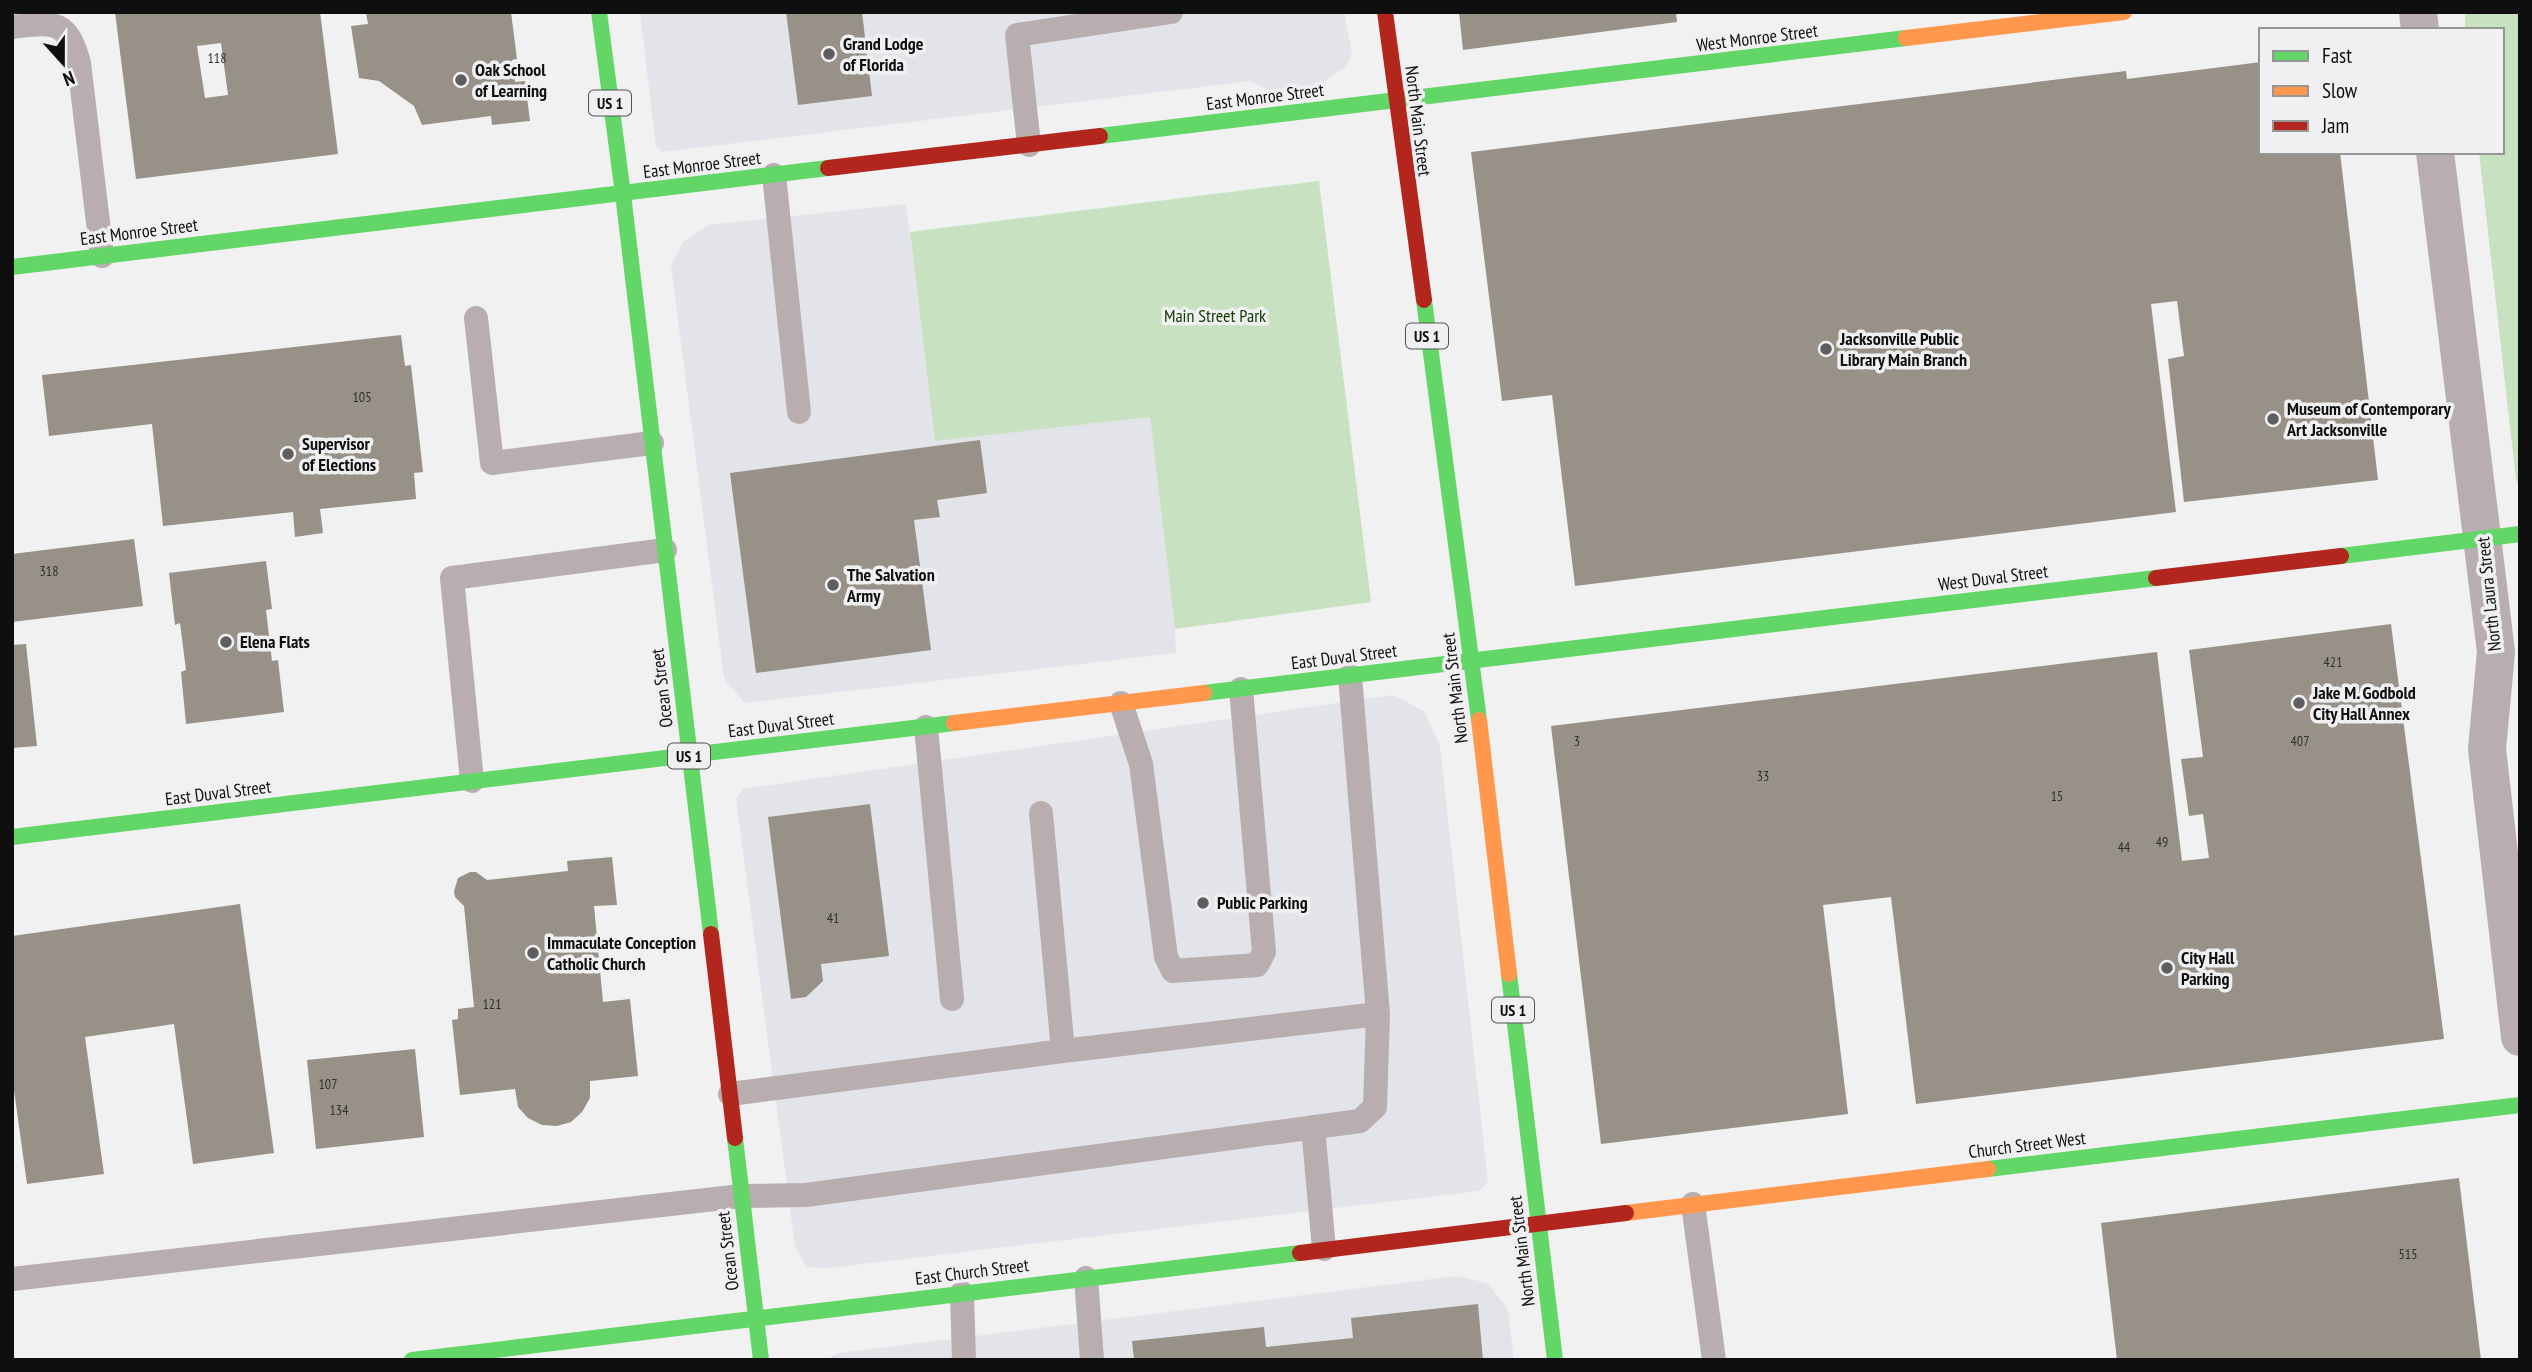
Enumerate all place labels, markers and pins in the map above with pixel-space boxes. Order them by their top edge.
place label: Grand Lodge of Florida [843,32,924,76]
marker: Grand Lodge of Florida [821,46,837,62]
place label: Oak School of Learning [475,58,547,102]
marker: Oak School of Learning [453,72,469,88]
place label: Jacksonville Public Library Main Branch [1839,327,1967,371]
marker: Jacksonville Public Library Main Branch [1818,341,1834,357]
place label: Museum of Contemporary Art Jacksonville [2286,397,2451,441]
marker: Museum of Contemporary Art Jacksonville [2265,411,2281,427]
place label: Supervisor of Elections [302,432,376,476]
marker: Supervisor of Elections [280,446,296,462]
place label: The Salvation Army [846,563,935,607]
marker: The Salvation Army [825,577,841,593]
place label: Elena Flats [240,630,310,653]
marker: Elena Flats [218,634,234,650]
place label: Jake M. Godbold City Hall Annex [2312,681,2416,725]
marker: Jake M. Godbold City Hall Annex [2291,695,2307,711]
place label: Public Parking [1217,891,1308,914]
marker: Public Parking [1195,895,1211,911]
place label: Immaculate Conception Catholic Church [547,931,696,975]
marker: Immaculate Conception Catholic Church [525,945,541,961]
place label: City Hall Parking [2181,946,2235,990]
marker: City Hall Parking [2159,960,2175,976]

